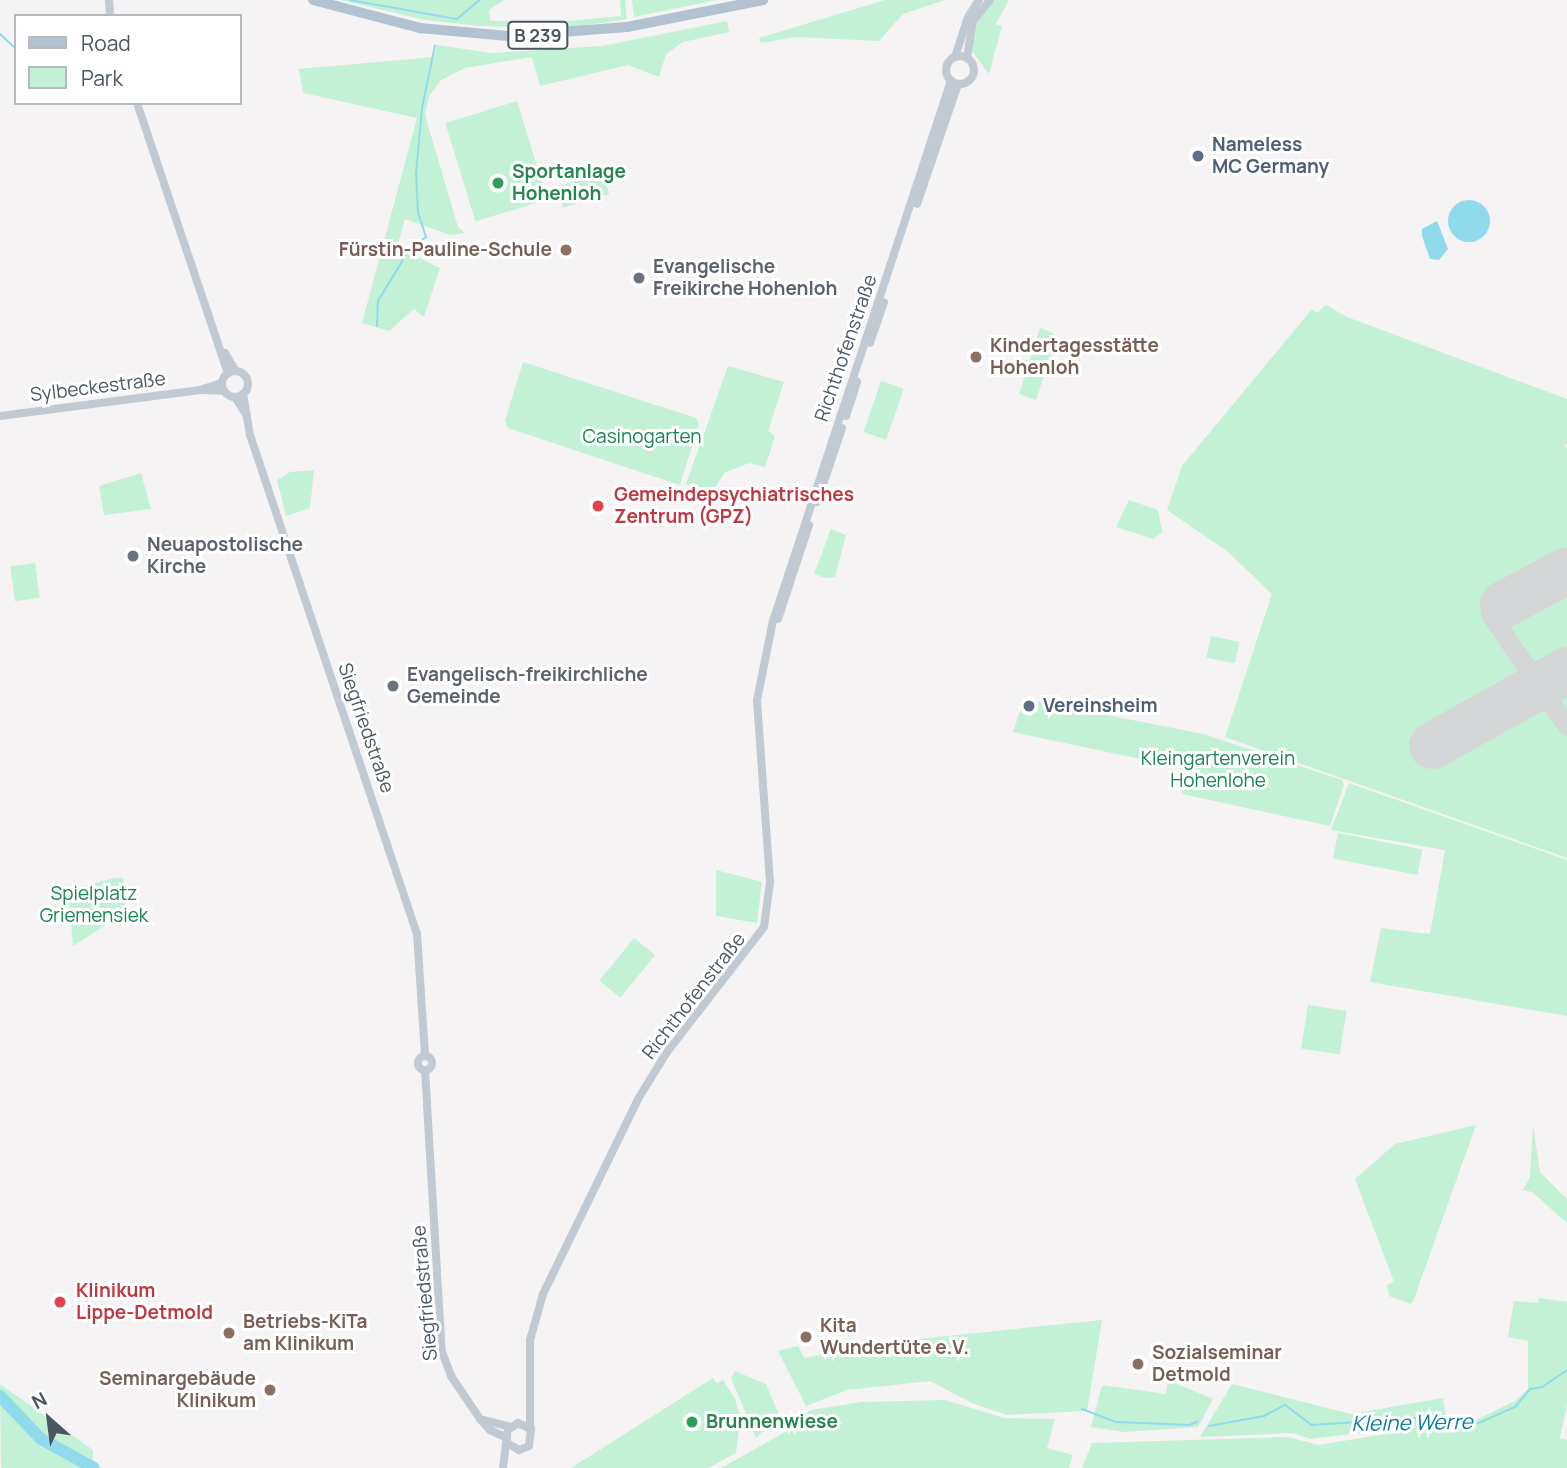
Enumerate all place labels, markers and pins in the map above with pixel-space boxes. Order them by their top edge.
place label: Nameless MC Germany [1212,134,1329,178]
marker: Nameless MC Germany [1190,148,1206,164]
place label: Sportanlage Hohenloh [512,161,626,205]
marker: Sportanlage Hohenloh [490,175,506,191]
place label: Fürstin-Pauline-Schule [339,239,552,261]
marker: Fürstin-Pauline-Schule [558,242,574,258]
place label: Evangelische Freikirche Hohenloh [653,256,837,300]
marker: Evangelische Freikirche Hohenloh [631,270,647,286]
place label: Kindertagesstätte Hohenloh [990,335,1159,379]
marker: Kindertagesstätte Hohenloh [968,349,984,365]
place label: Gemeindepsychiatrisches Zentrum (GPZ) [614,484,854,528]
marker: Gemeindepsychiatrisches Zentrum (GPZ) [588,496,608,516]
place label: Neuapostolische Kirche [147,534,303,578]
marker: Neuapostolische Kirche [125,548,141,564]
place label: Evangelisch-freikirchliche Gemeinde [407,664,648,708]
marker: Evangelisch-freikirchliche Gemeinde [385,678,401,694]
place label: Vereinsheim [1043,695,1158,717]
marker: Vereinsheim [1021,698,1037,714]
place label: Klinikum Lippe-Detmold [76,1280,213,1324]
marker: Klinikum Lippe-Detmold [50,1292,70,1312]
place label: Betriebs-KiTa am Klinikum [243,1311,367,1355]
place label: Kita Wundertüte e.V. [820,1315,969,1359]
marker: Betriebs-KiTa am Klinikum [221,1325,237,1341]
marker: Kita Wundertüte e.V. [798,1329,814,1345]
place label: Sozialseminar Detmold [1152,1342,1282,1386]
marker: Sozialseminar Detmold [1130,1356,1146,1372]
place label: Seminargebäude Klinikum [99,1368,256,1412]
marker: Seminargebäude Klinikum [262,1382,278,1398]
place label: Brunnenwiese [706,1411,838,1433]
marker: Brunnenwiese [684,1414,700,1430]

